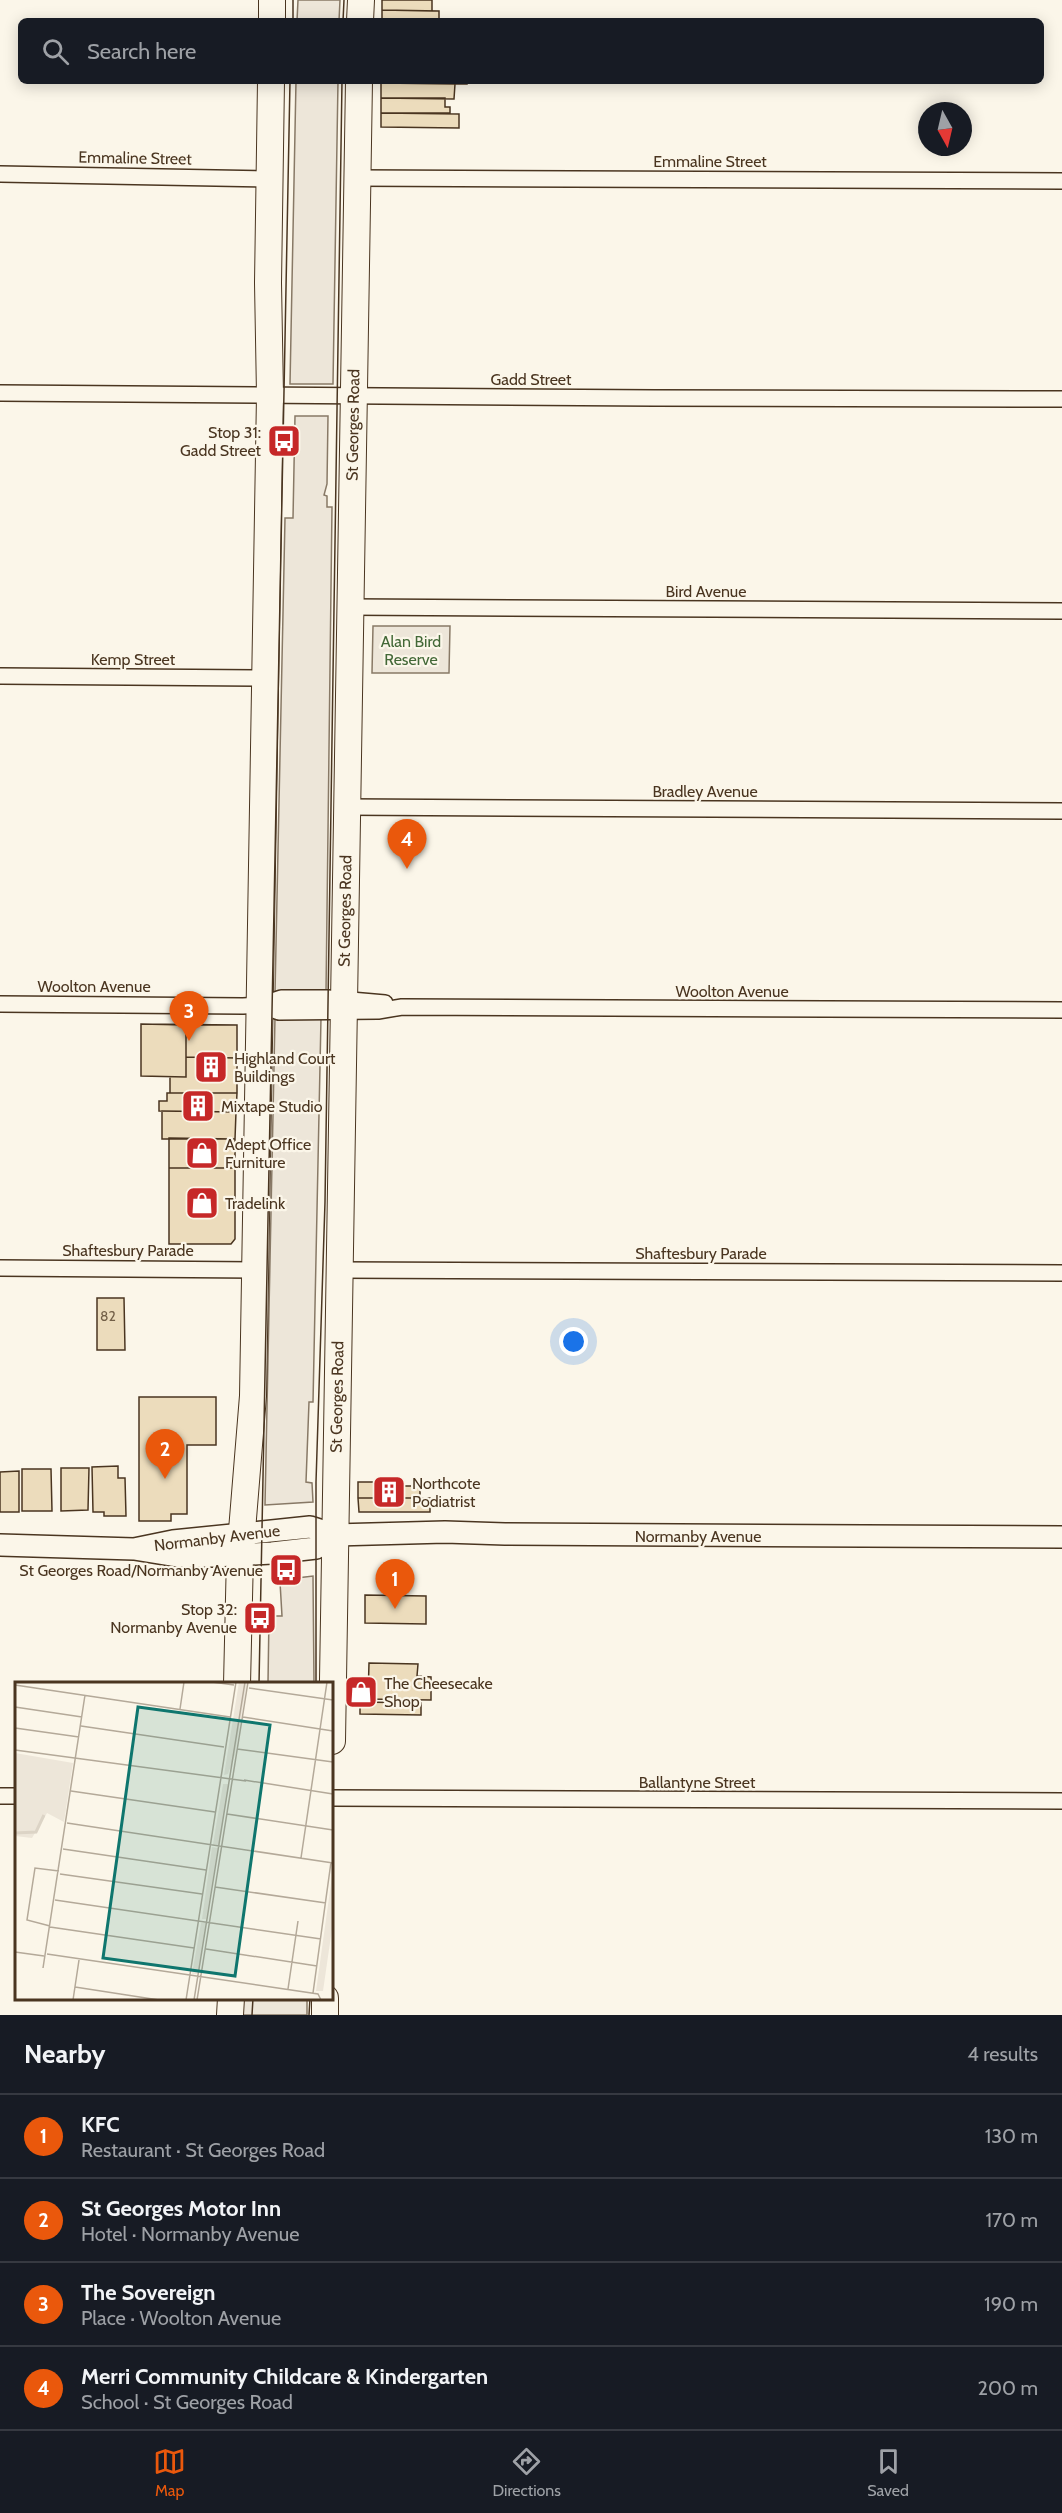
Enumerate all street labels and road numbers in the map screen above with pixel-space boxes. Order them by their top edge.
street label: Emmaline Street [78,148,193,168]
street label: Emmaline Street [653,152,767,171]
street label: St Georges Road [343,369,363,481]
street label: Gadd Street [491,370,572,389]
street label: Bird Avenue [666,582,746,601]
street label: Kemp Street [91,650,176,669]
street label: Bradley Avenue [652,782,758,801]
street label: St Georges Road [335,855,355,967]
street label: Woolton Avenue [37,977,151,996]
street label: Woolton Avenue [675,982,789,1001]
street label: Shaftesbury Parade [62,1241,194,1260]
street label: Shaftesbury Parade [635,1244,767,1263]
street label: St Georges Road [327,1341,347,1453]
street label: Normanby Avenue [153,1521,281,1555]
street label: Normanby Avenue [635,1527,761,1546]
street label: Ballantyne Street [639,1773,756,1792]

